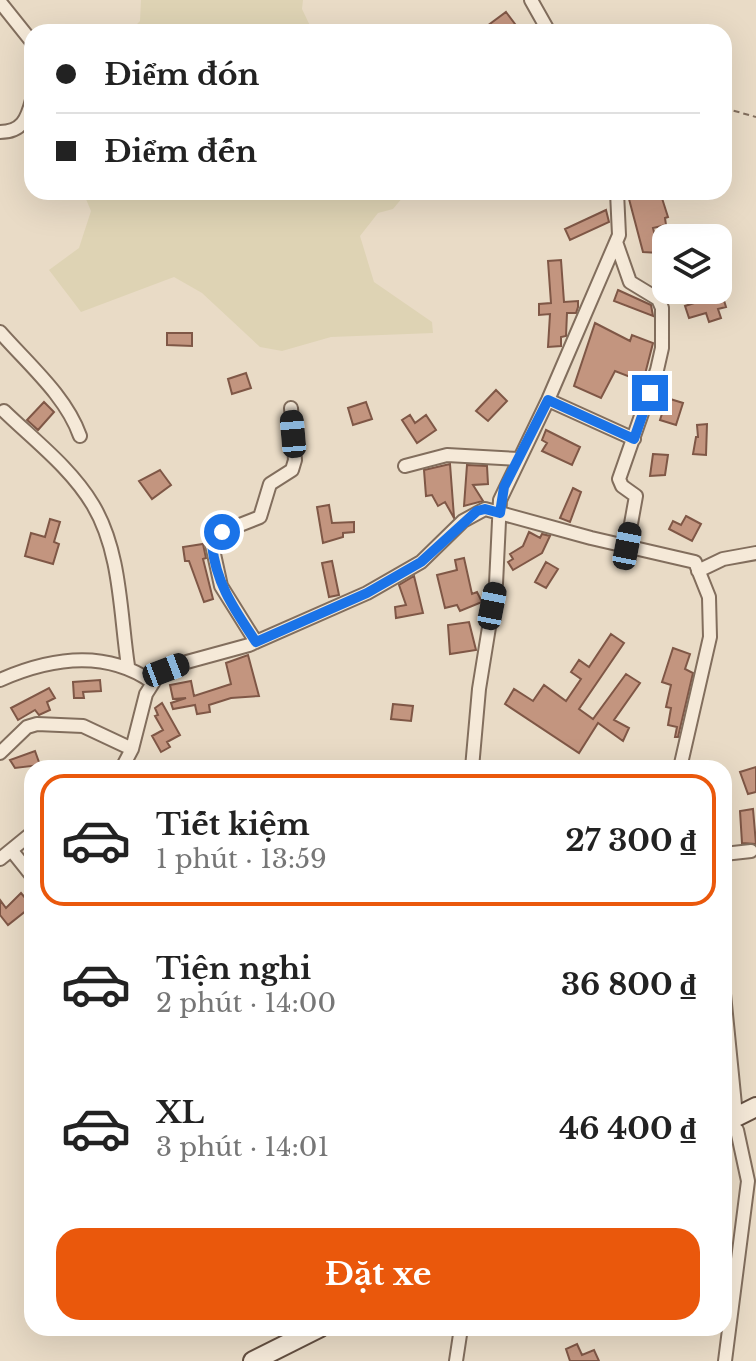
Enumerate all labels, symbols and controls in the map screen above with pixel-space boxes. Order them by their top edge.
text: Điểm đón [104,56,259,93]
text: Điểm đến [104,133,257,170]
map controls [652,224,732,304]
button: layers [652,224,732,304]
route end [632,375,668,411]
car [279,409,307,459]
route start [204,514,240,550]
car [611,520,643,572]
car [476,580,508,632]
car [139,650,193,690]
icon: car [60,804,132,876]
text: Tiết kiệm [156,806,310,843]
text: 27 300 ₫ [565,822,696,859]
text: 1 phút · 13:59 [156,843,327,875]
icon: car [60,948,132,1020]
text: Tiện nghi [156,950,311,987]
text: 36 800 ₫ [561,966,696,1003]
text: 2 phút · 14:00 [156,987,336,1019]
icon: car [60,1092,132,1164]
text: XL [156,1094,204,1131]
text: 46 400 ₫ [559,1110,696,1147]
text: 3 phút · 14:01 [156,1131,329,1163]
button: Đặt xe [56,1228,700,1320]

